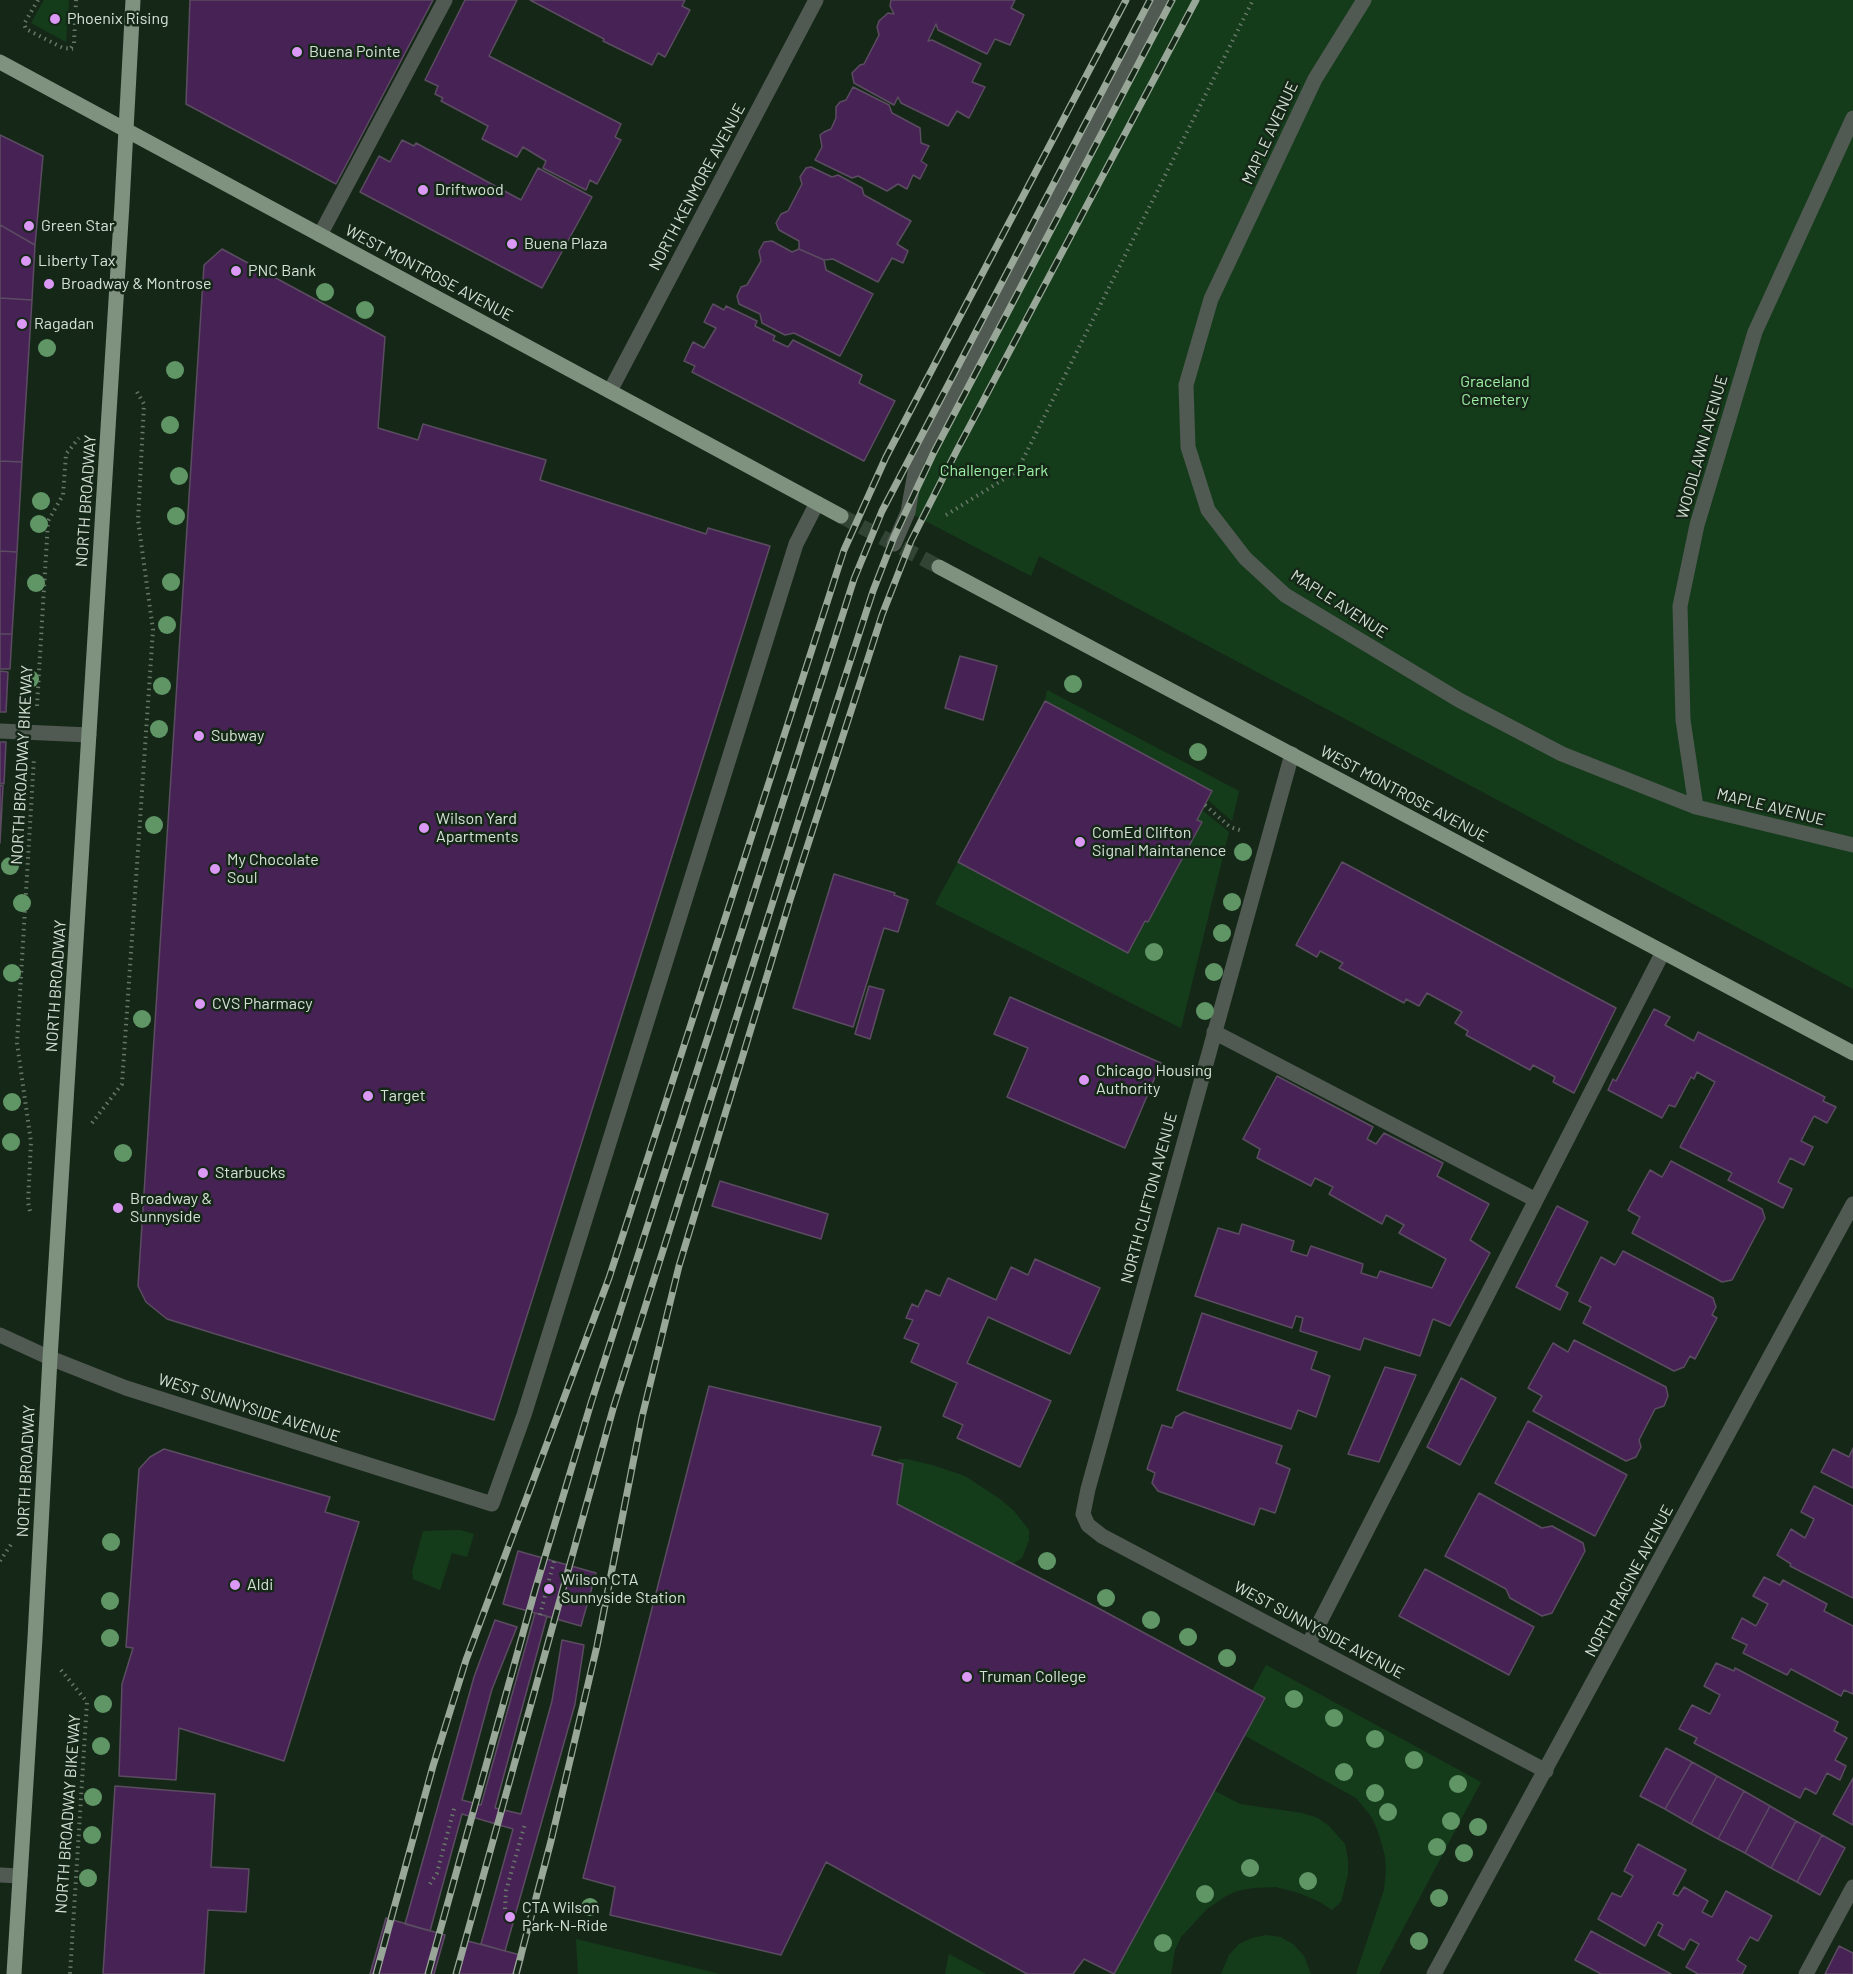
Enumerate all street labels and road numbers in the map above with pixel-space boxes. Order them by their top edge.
street label: MAPLE AVENUE [1238,79,1302,187]
street label: NORTH KENMORE AVENUE [645,100,749,274]
street label: WEST MONTROSE AVENUE [342,221,516,325]
street label: WOODLAWN AVENUE [1672,373,1732,521]
street label: NORTH BROADWAY [72,434,100,568]
street label: MAPLE AVENUE [1287,566,1391,642]
street label: NORTH BROADWAY BIKEWAY [7,665,37,865]
street label: WEST MONTROSE AVENUE [1317,742,1491,846]
street label: MAPLE AVENUE [1715,784,1827,830]
street label: NORTH BROADWAY [42,919,70,1053]
street label: NORTH CLIFTON AVENUE [1117,1110,1181,1286]
street label: WEST SUNNYSIDE AVENUE [156,1370,342,1446]
street label: NORTH BROADWAY [13,1404,39,1538]
street label: NORTH RACINE AVENUE [1581,1502,1677,1660]
street label: WEST SUNNYSIDE AVENUE [1231,1577,1407,1683]
street label: NORTH BROADWAY BIKEWAY [51,1714,85,1914]

